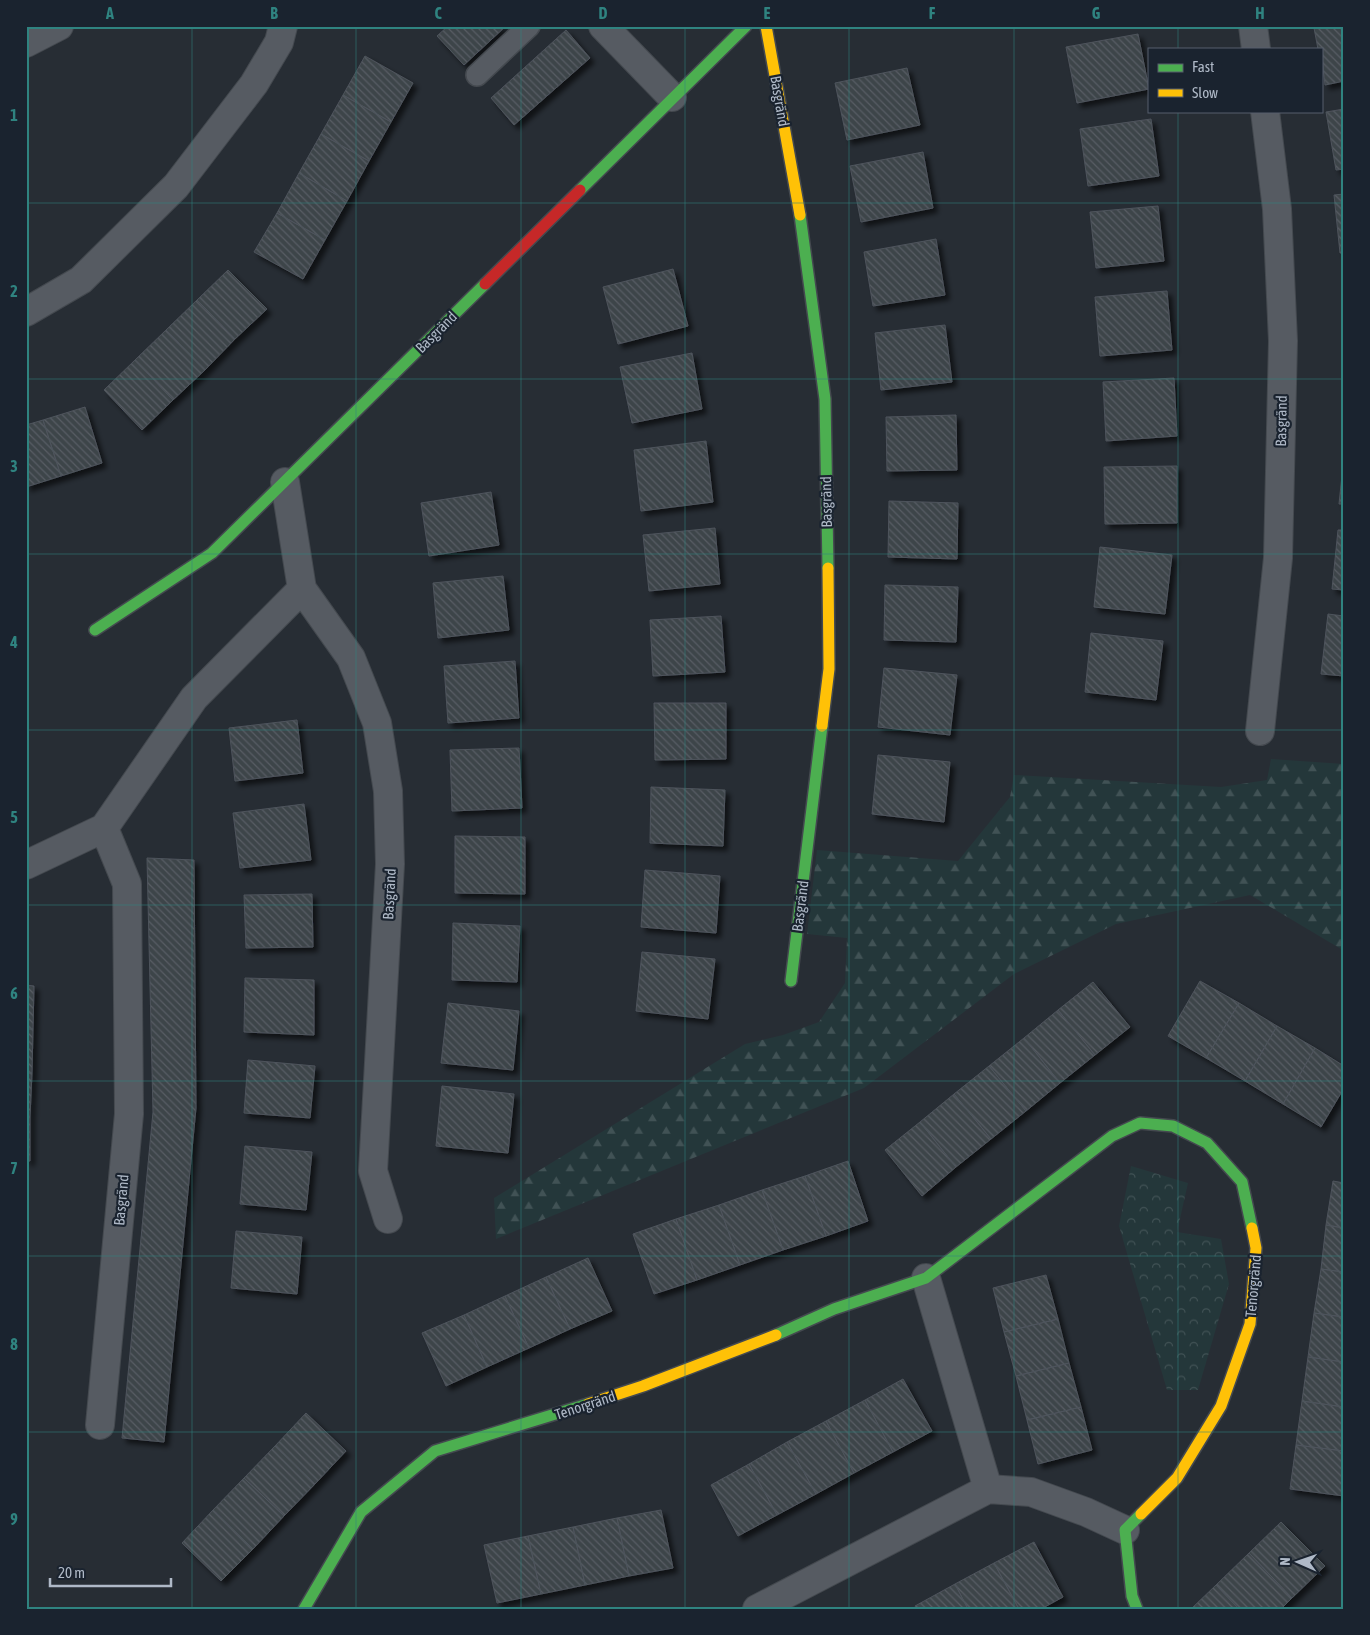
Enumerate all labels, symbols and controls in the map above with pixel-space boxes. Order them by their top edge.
text: A [105,4,114,22]
text: B [270,4,278,22]
text: C [434,4,442,22]
text: D [599,4,608,22]
text: E [764,4,771,22]
text: F [929,4,936,22]
text: G [1092,4,1101,22]
text: H [1255,4,1265,22]
legend [1148,48,1322,112]
text: Fast [1192,58,1214,75]
street label: Basgränd [767,74,793,128]
text: Slow [1192,84,1218,101]
text: 1 [10,106,18,124]
text: 2 [10,282,18,300]
street label: Basgränd [412,308,460,356]
street label: Basgränd [1272,395,1290,447]
text: 3 [10,457,18,475]
street label: Basgränd [817,476,835,528]
text: 4 [9,633,18,651]
text: 5 [10,808,18,826]
street label: Basgränd [379,868,399,920]
street label: Basgränd [788,879,812,933]
text: 6 [10,984,18,1002]
text: 7 [10,1159,18,1177]
street label: Basgränd [110,1174,132,1226]
street label: Tenorgränd [1242,1254,1264,1318]
text: 8 [10,1335,18,1353]
street label: Tenorgränd [553,1387,617,1423]
text: 9 [10,1510,18,1528]
north arrow [1272,1538,1322,1588]
scale bar [50,1555,171,1587]
text: N [1277,1557,1293,1566]
text: 20 m [58,1564,85,1581]

